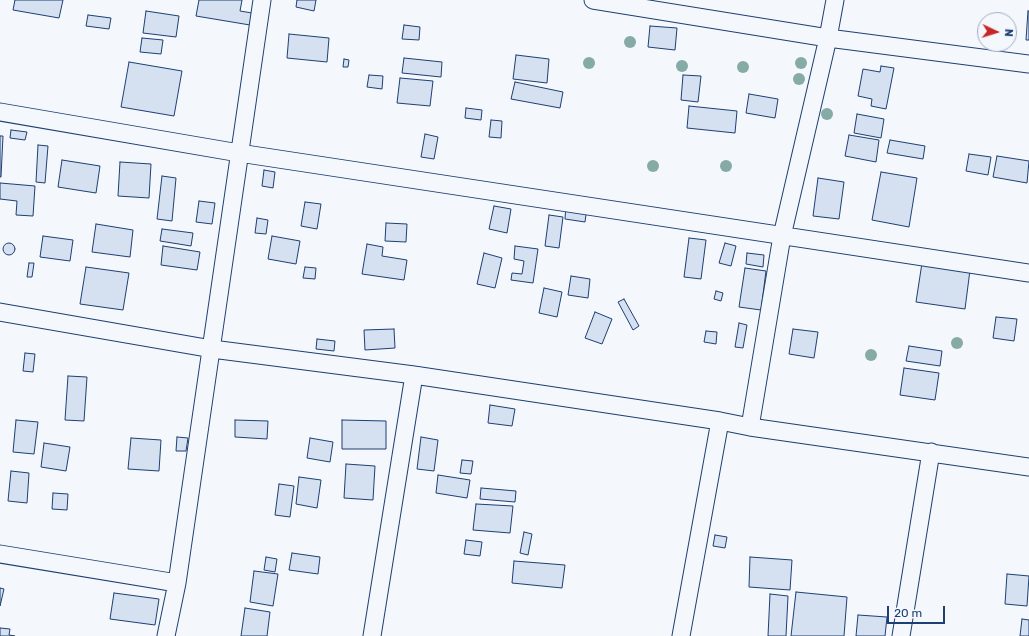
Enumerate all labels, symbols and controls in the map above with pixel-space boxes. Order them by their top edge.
north arrow [977,12,1017,52]
text: N [1002,28,1015,37]
scale bar [889,598,947,624]
text: 20 m [894,606,922,620]

